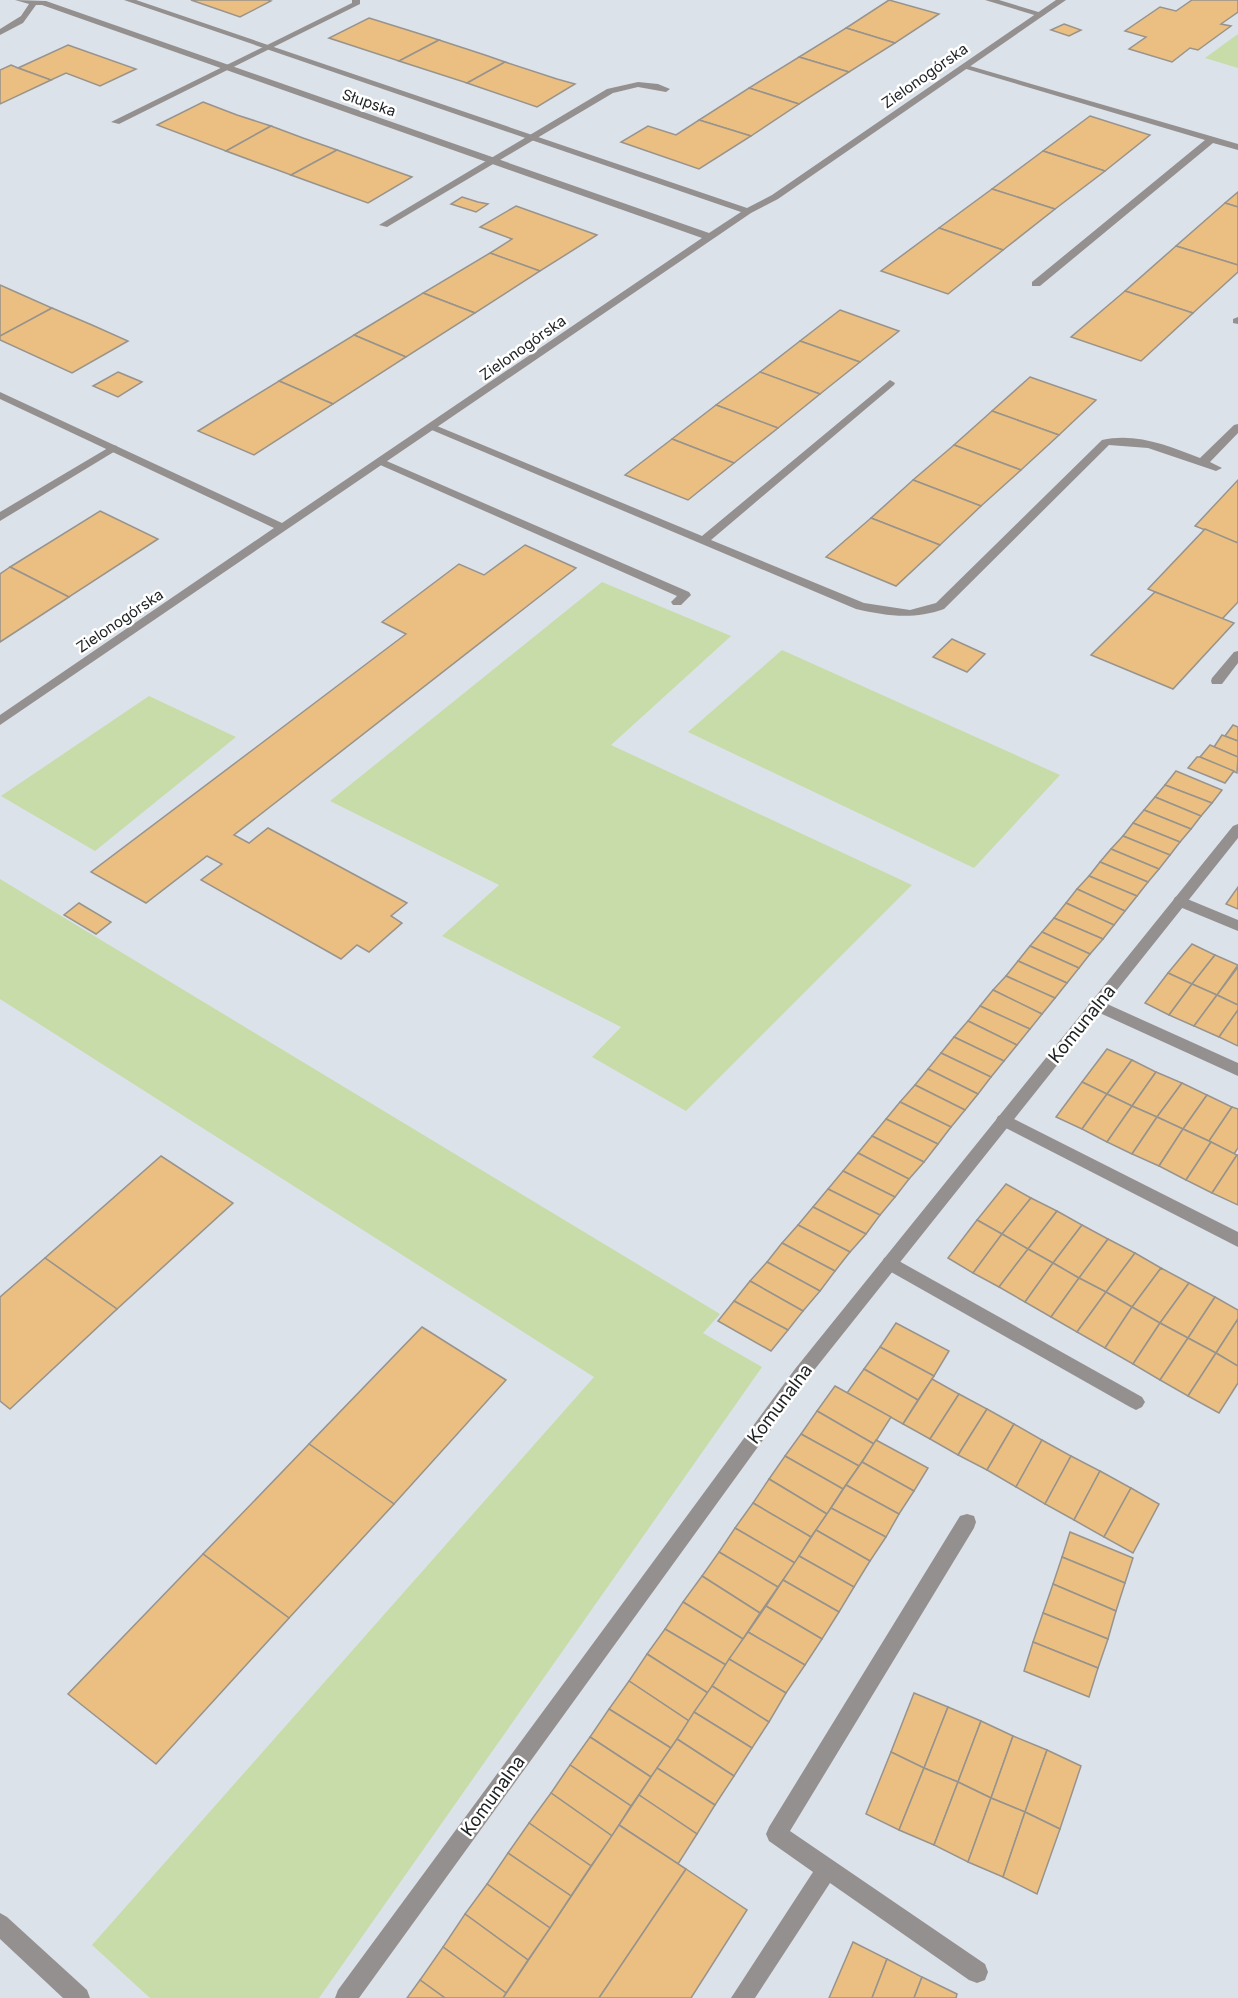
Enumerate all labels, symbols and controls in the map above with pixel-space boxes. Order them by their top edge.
street label: Zielonogórska [878,39,971,112]
street label: Słupska [340,84,399,121]
street label: Zielonogórska [476,311,569,384]
street label: Zielonogórska [73,585,167,657]
street label: Komunalna [1044,980,1119,1067]
street label: Komunalna [743,1360,816,1448]
street label: Komunalna [456,1751,529,1840]

